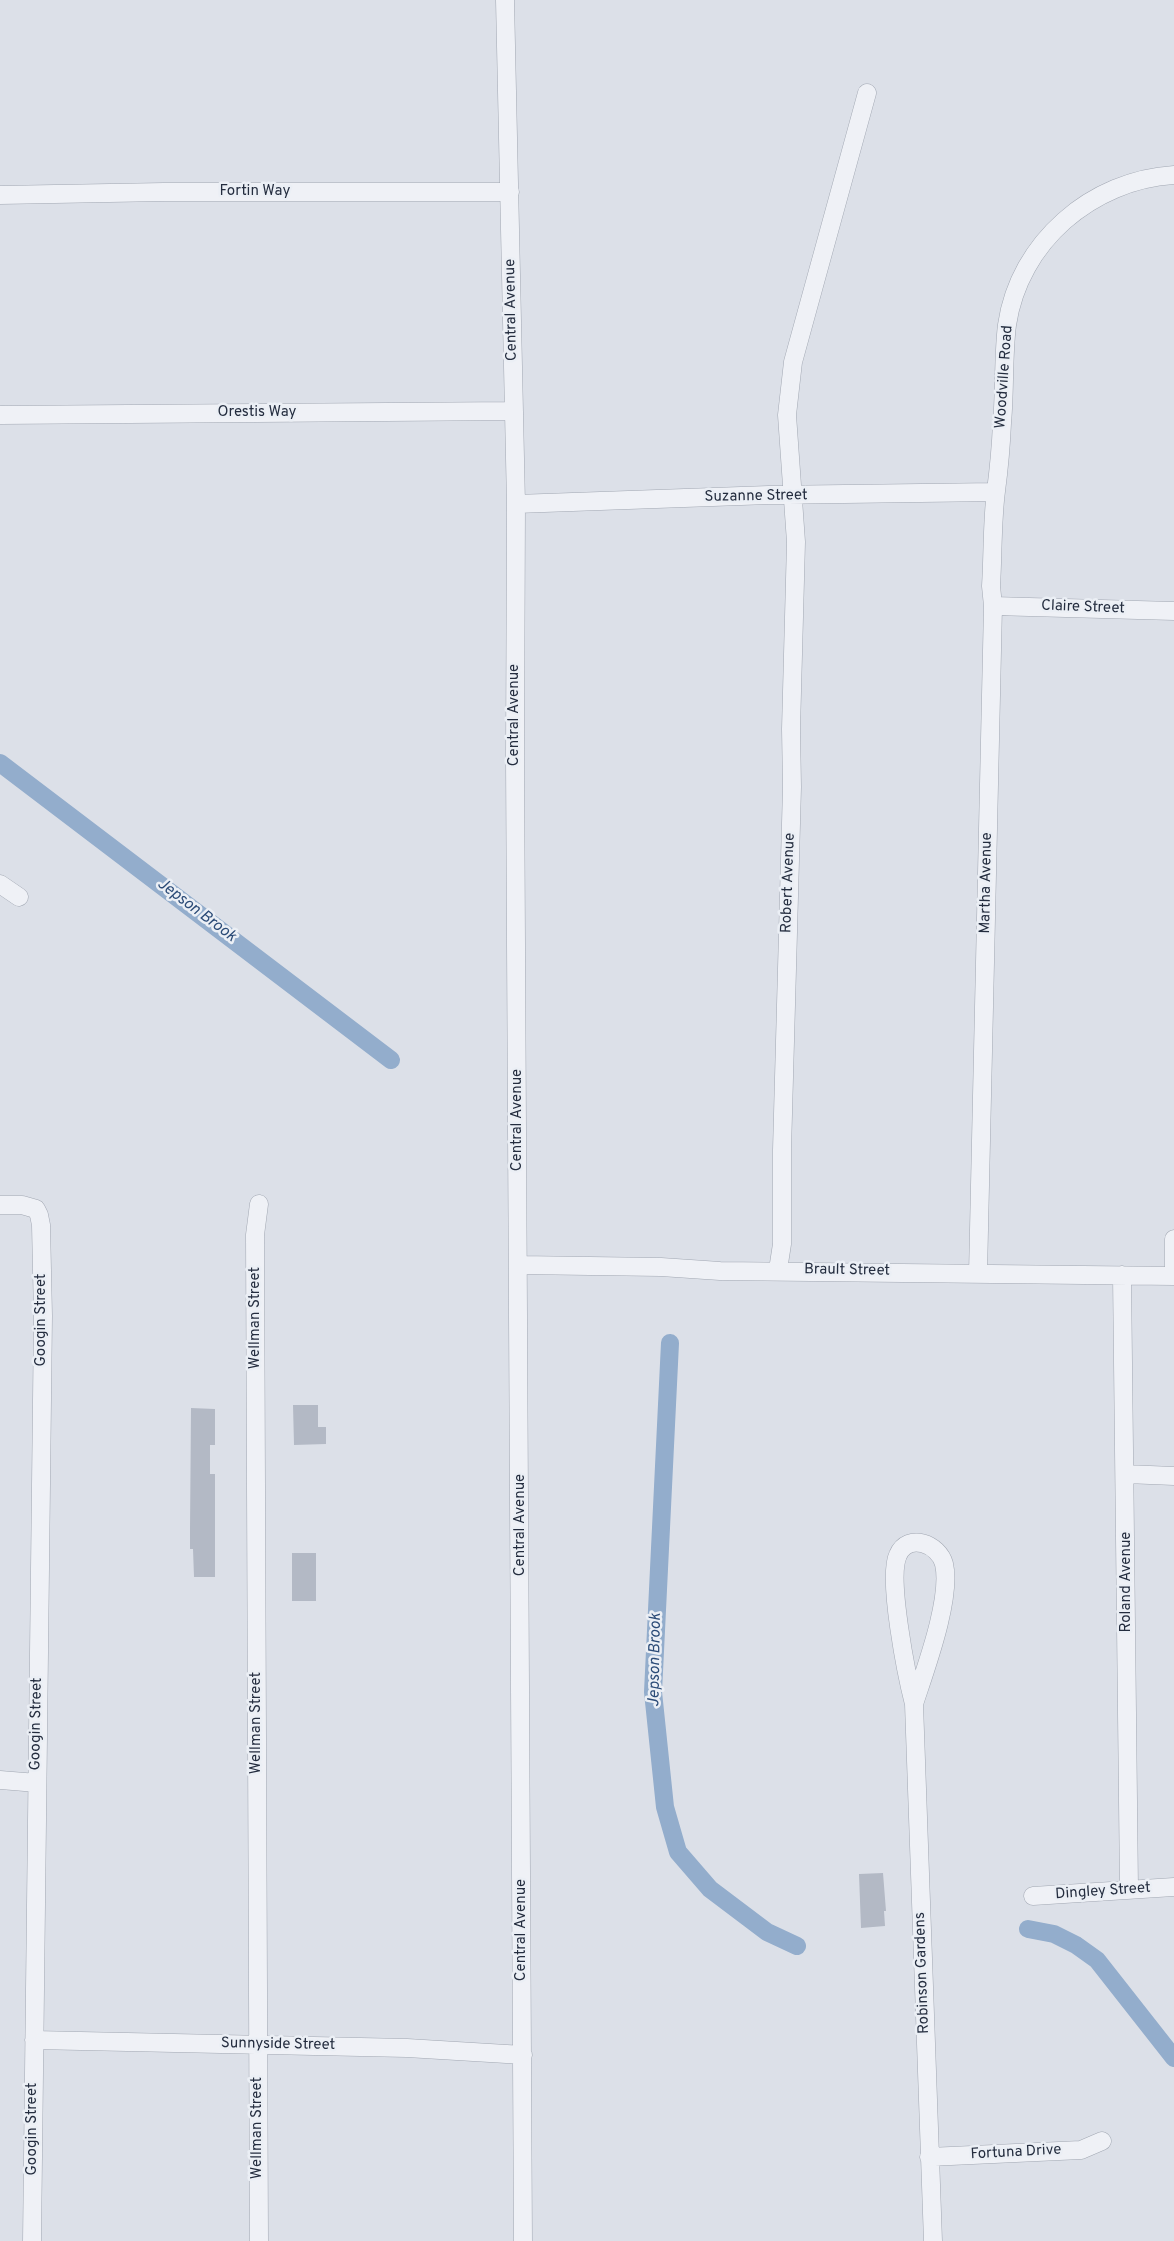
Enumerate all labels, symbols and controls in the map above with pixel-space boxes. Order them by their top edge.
street label: Fortin Way [220,183,290,201]
street label: Central Avenue [502,259,522,361]
street label: Woodville Road [992,325,1018,429]
street label: Orestis Way [217,404,297,422]
street label: Suzanne Street [704,487,808,507]
street label: Claire Street [1041,598,1125,618]
street label: Central Avenue [506,664,524,766]
street label: Martha Avenue [977,832,997,934]
street label: Robert Avenue [778,833,800,933]
water label: Jepson Brook [153,875,239,947]
street label: Central Avenue [509,1069,527,1171]
street label: Brault Street [804,1261,890,1281]
street label: Wellman Street [247,1267,265,1369]
street label: Googin Street [33,1273,51,1367]
street label: Central Avenue [512,1474,530,1576]
street label: Roland Avenue [1118,1532,1136,1632]
water label: Jepson Brook [646,1613,666,1707]
street label: Wellman Street [248,1672,266,1774]
street label: Googin Street [27,1677,47,1771]
street label: Central Avenue [513,1879,531,1981]
street label: Dingley Street [1055,1880,1151,1904]
street label: Robinson Gardens [912,1912,934,2034]
street label: Sunnyside Street [221,2035,335,2055]
street label: Wellman Street [249,2077,267,2179]
street label: Googin Street [24,2082,42,2176]
street label: Fortuna Drive [970,2142,1062,2164]

